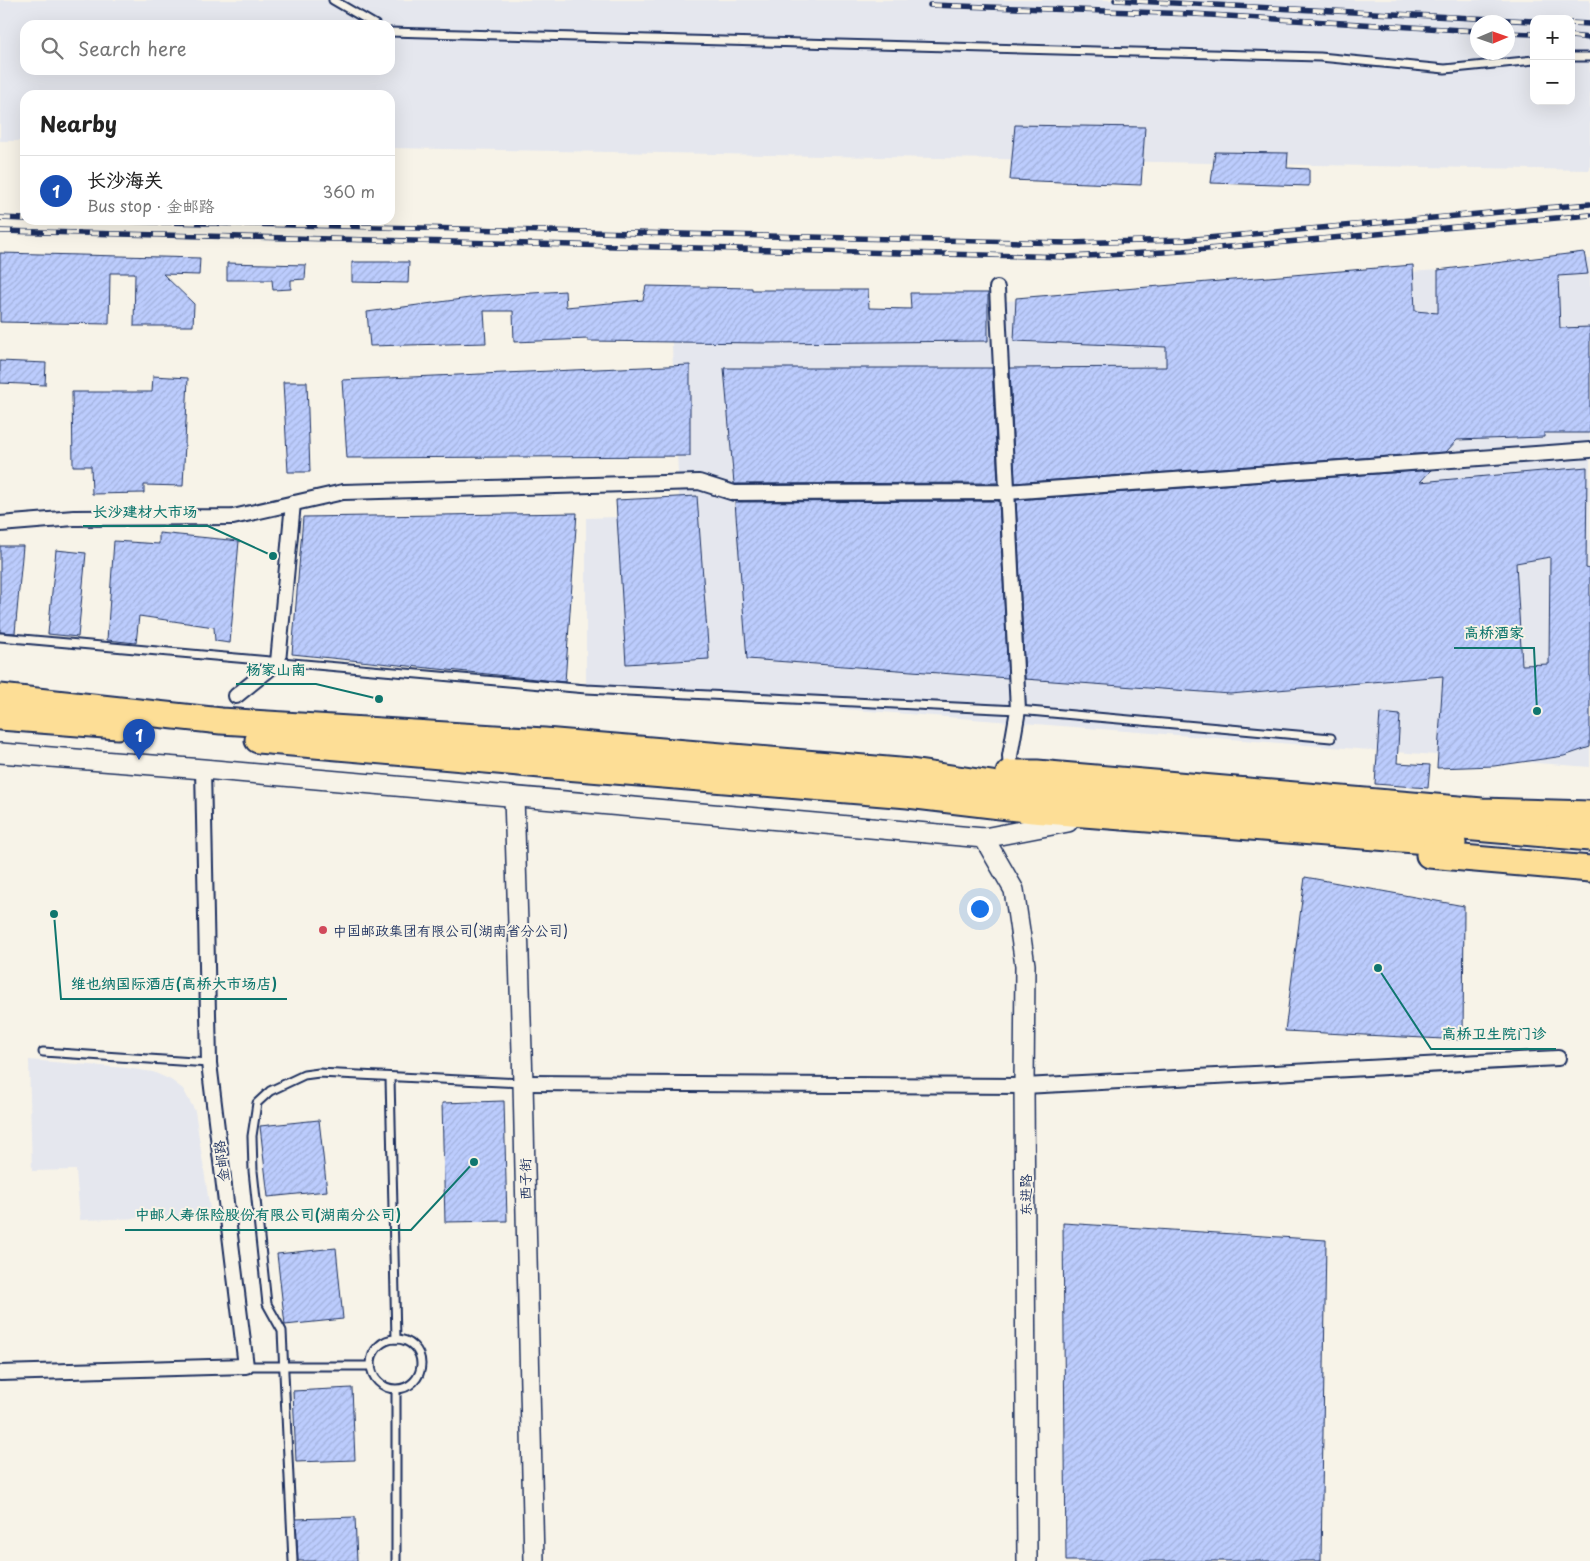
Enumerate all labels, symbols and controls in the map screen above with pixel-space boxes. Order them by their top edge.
north arrow [1470,15,1515,60]
map controls [1530,15,1575,105]
button: + [1530,15,1575,60]
search box [20,20,395,75]
icon: search [38,34,66,62]
text: Search here [78,34,187,62]
button: − [1530,60,1575,105]
text: Nearby [40,107,117,139]
text: 长沙海关 [87,165,163,193]
text: 1 [52,179,60,203]
text: 360 m [323,179,375,203]
text: Bus stop · 金邮路 [87,193,215,217]
callout: 长沙建材大市场 [83,496,208,526]
text: 长沙建材大市场 [92,499,198,522]
callout: 高桥酒家 [1454,618,1534,648]
text: 高桥酒家 [1464,620,1524,643]
callout: 杨家山南 [236,654,316,684]
text: 杨家山南 [246,657,306,680]
pin: 1 [123,719,155,760]
your location [967,896,993,922]
place label: 中国邮政集团有限公司(湖南省分公司) [333,920,568,941]
marker: 中国邮政集团有限公司(湖南省分公司) [317,924,329,936]
callout: 维也纳国际酒店(高桥大市场店) [61,969,287,999]
text: 维也纳国际酒店(高桥大市场店) [71,971,277,994]
callout: 高桥卫生院门诊 [1431,1019,1556,1049]
text: 高桥卫生院门诊 [1441,1021,1547,1044]
street label: 金邮路 [208,1139,234,1183]
street label: 西子街 [514,1158,536,1200]
street label: 东进路 [1015,1174,1036,1216]
callout: 中邮人寿保险股份有限公司(湖南分公司) [125,1200,411,1230]
text: 中邮人寿保险股份有限公司(湖南分公司) [135,1202,401,1225]

